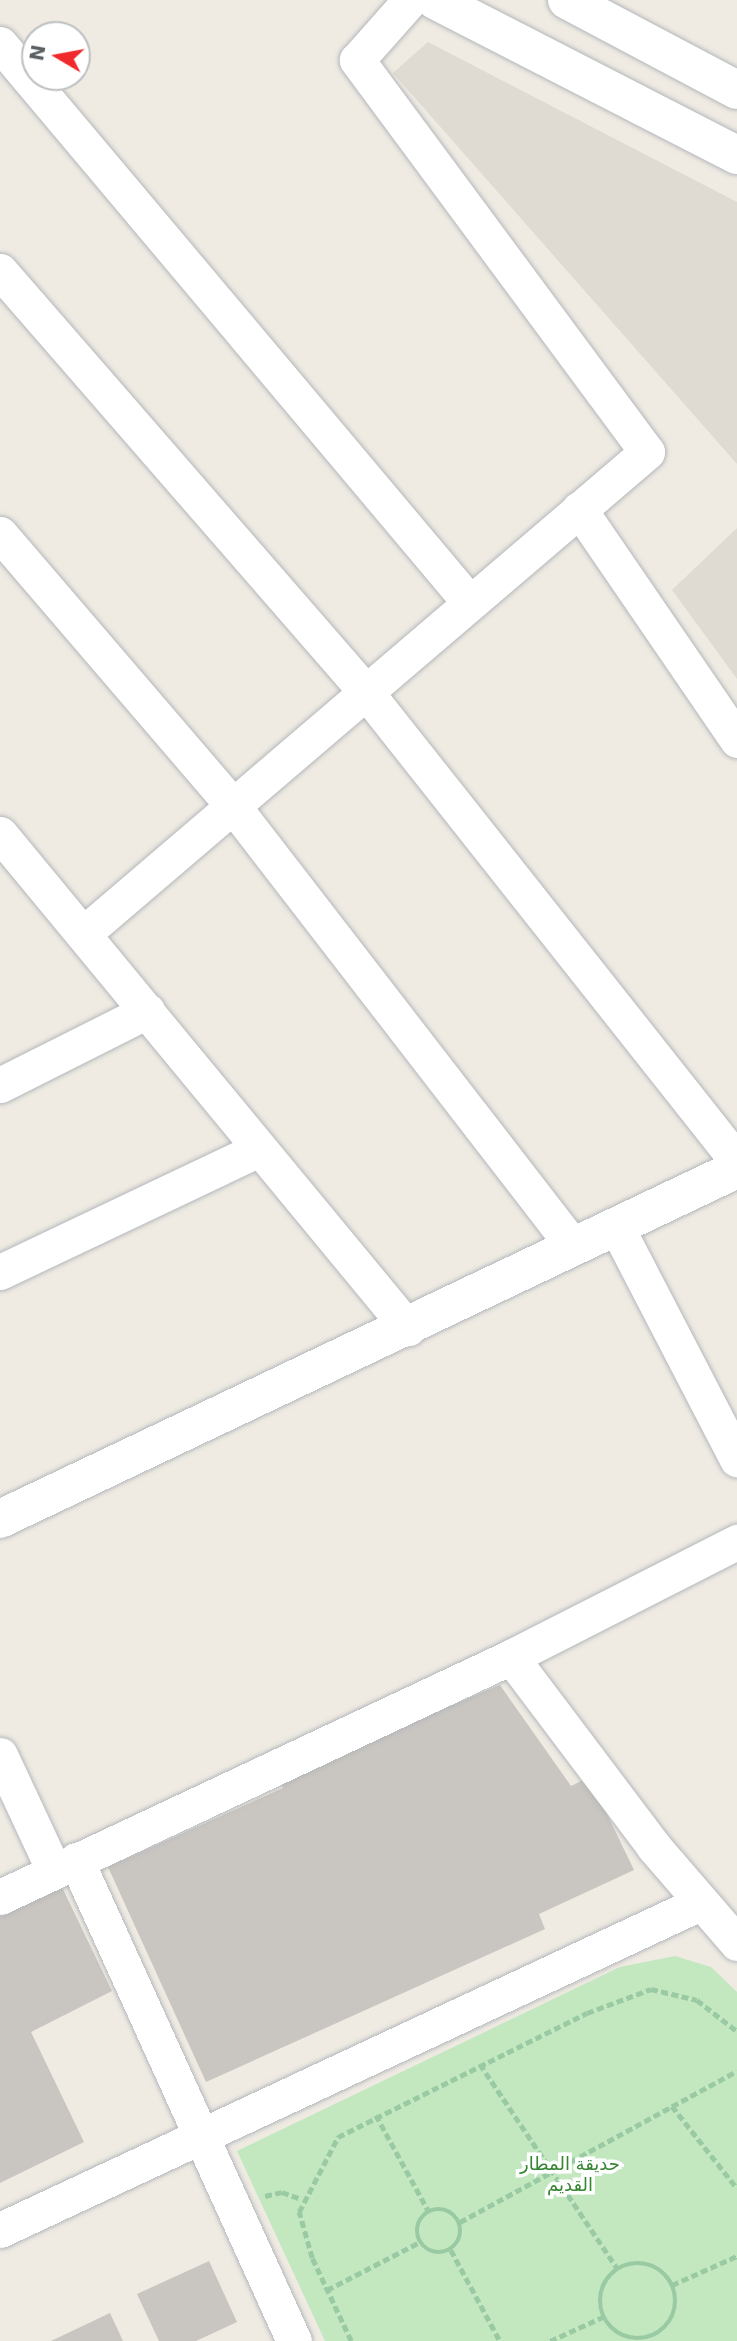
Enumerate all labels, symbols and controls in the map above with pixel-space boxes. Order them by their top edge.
north arrow [21,21,91,91]
text: N [25,43,50,62]
park label: حديقة المطار القديم [520,2154,620,2196]

